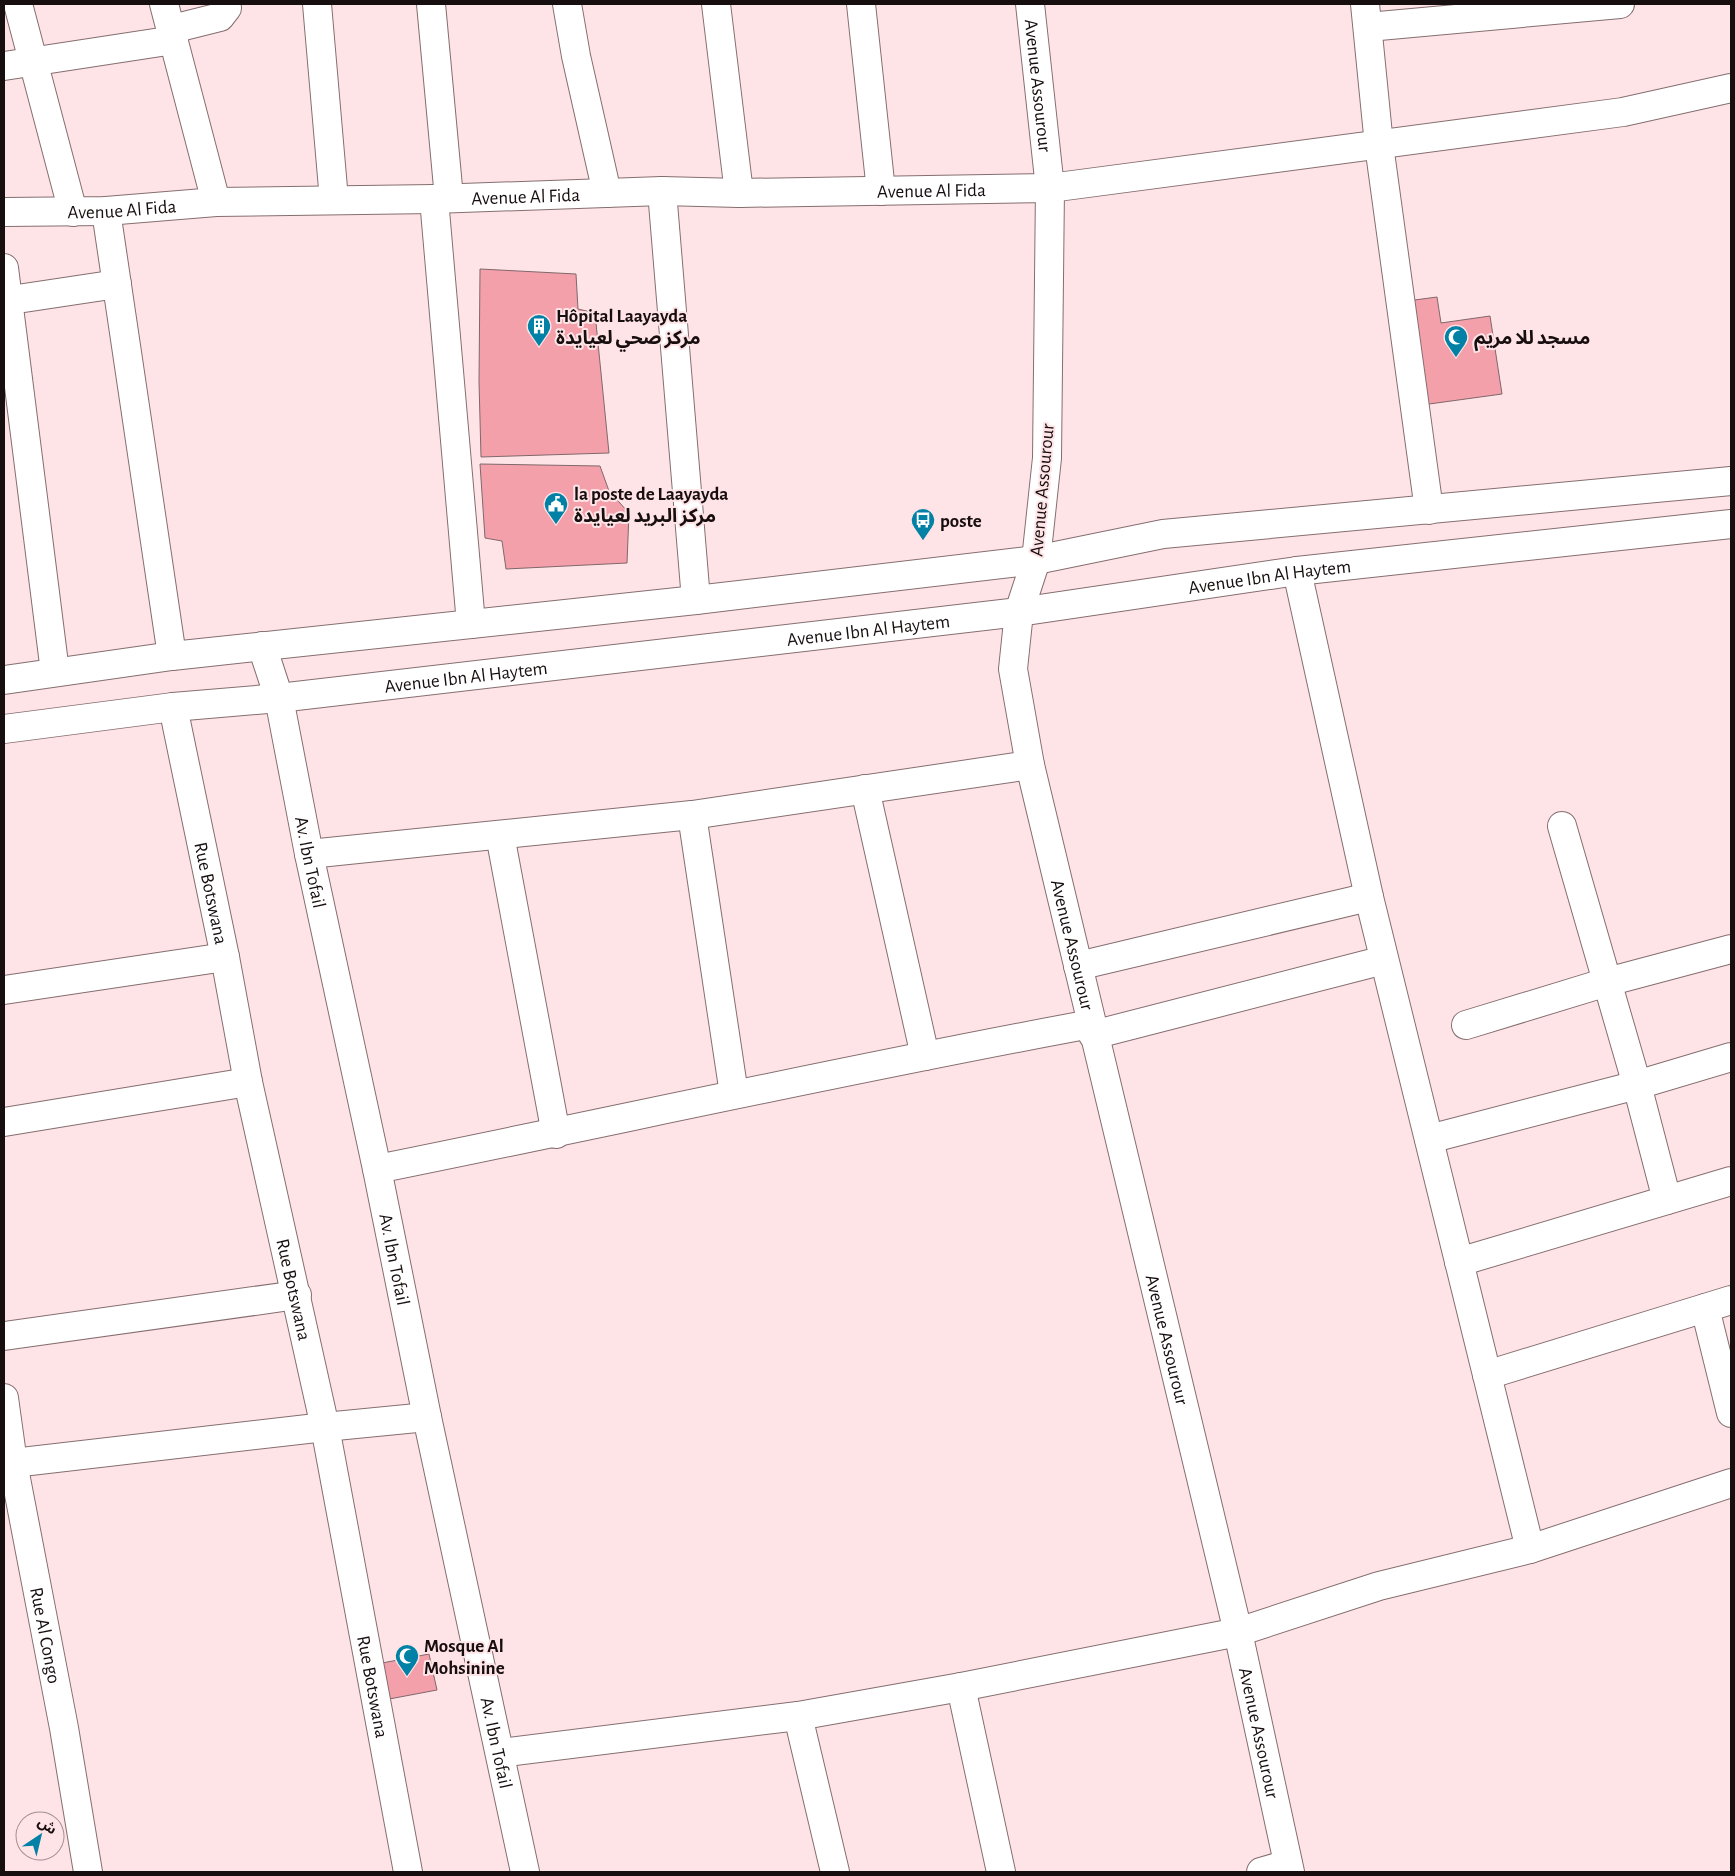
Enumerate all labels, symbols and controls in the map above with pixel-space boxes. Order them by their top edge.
street label: Avenue Assourour [1021,18,1054,153]
street label: Avenue Al Fida [877,181,986,202]
street label: Avenue Al Fida [471,186,581,209]
street label: Avenue Al Fida [67,197,177,222]
place label: Hôpital Laayayda مركز صحي لعيايدة [556,307,700,352]
building icon: Hôpital Laayayda مركز صحي لعيايدة [526,313,552,347]
mosque icon: مسجد للا مريم [1443,324,1469,358]
place label: مسجد للا مريم [1474,329,1590,352]
street label: Avenue Assourour [1027,423,1058,557]
place label: la poste de Laayayda مركز البريد لعيايدة [574,485,729,527]
public building icon: la poste de Laayayda مركز البريد لعيايدة [543,491,569,525]
bus stop icon: poste [910,507,936,541]
place label: poste [940,512,982,531]
street label: Avenue Ibn Al Haytem [1187,557,1352,598]
street label: Avenue Ibn Al Haytem [786,612,951,650]
street label: Avenue Ibn Al Haytem [384,659,549,697]
street label: Av. Ibn Tofail [291,815,328,910]
street label: Rue Botswana [190,841,230,946]
street label: Avenue Assourour [1047,878,1096,1012]
street label: Av. Ibn Tofail [375,1212,412,1307]
street label: Rue Botswana [272,1237,313,1343]
street label: Avenue Assourour [1142,1273,1191,1407]
street label: Rue Al Congo [26,1586,63,1685]
street label: Rue Botswana [353,1634,391,1740]
place label: Mosque Al Mohsinine [424,1637,505,1678]
mosque icon: Mosque Al Mohsinine [394,1643,420,1677]
street label: Avenue Assourour [1235,1666,1282,1800]
street label: Av. Ibn Tofail [477,1696,515,1791]
north arrow [15,1811,65,1861]
text: ش [35,1815,59,1837]

